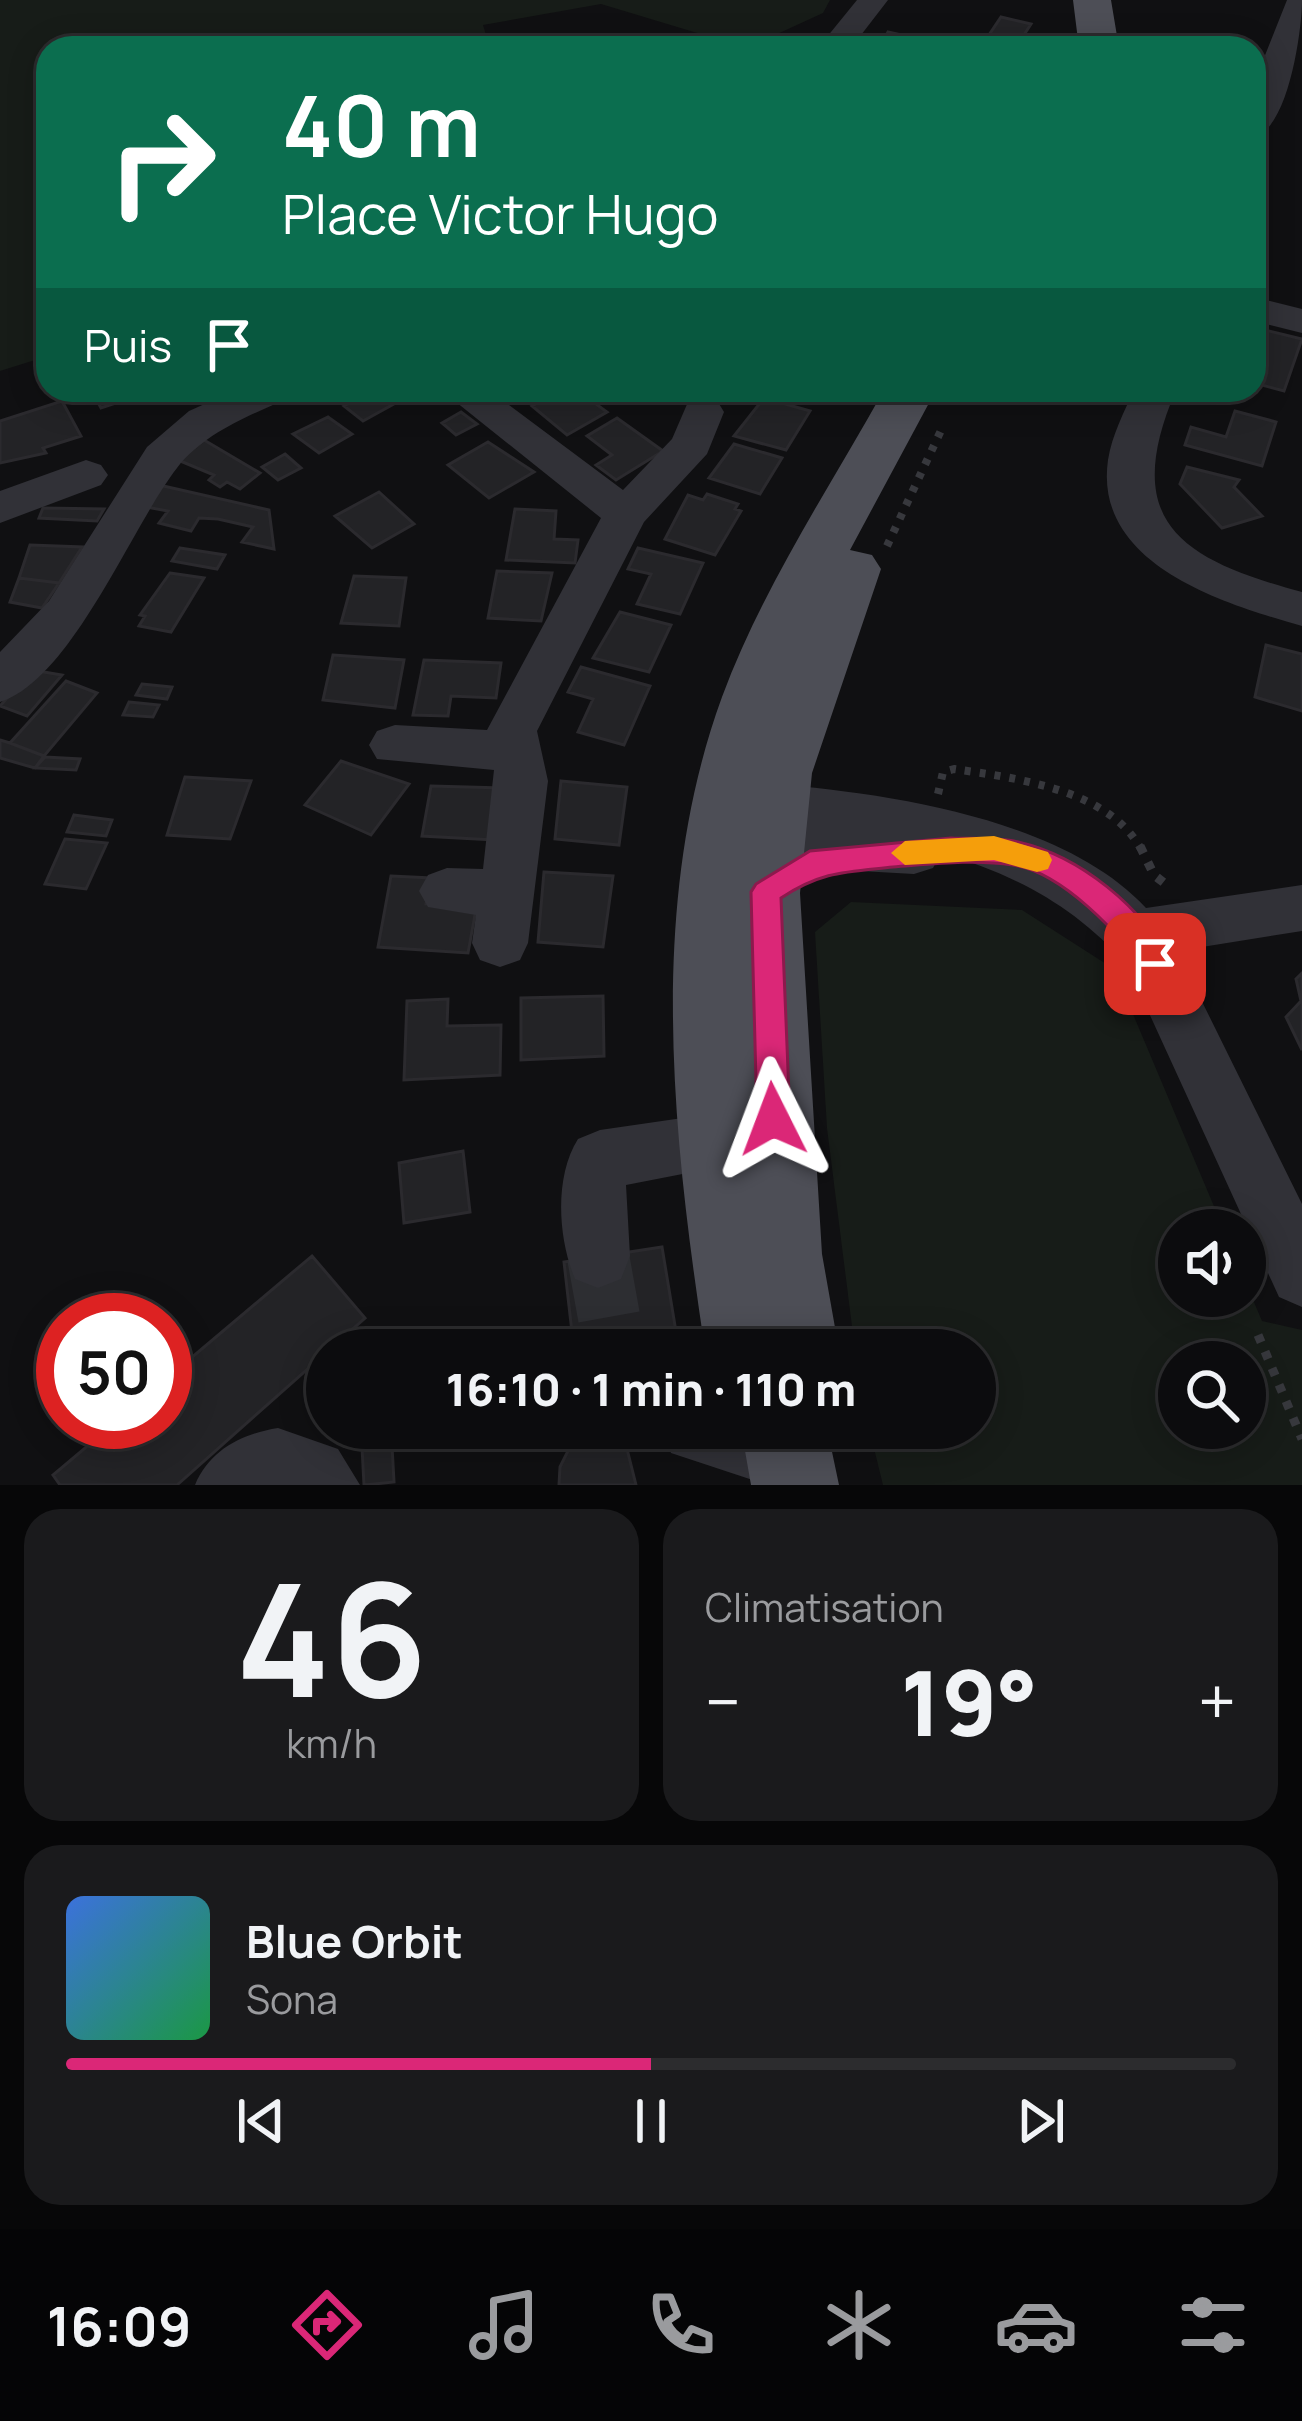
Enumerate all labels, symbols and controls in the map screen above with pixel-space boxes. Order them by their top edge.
text: 40 m [282,67,481,182]
icon: right [84,84,240,240]
text: Place Victor Hugo [282,176,718,250]
icon: arrive [196,312,262,378]
text: Puis [84,314,172,376]
pin [1104,913,1206,1015]
icon: arrive [1122,931,1188,997]
position arrow [710,1056,836,1182]
map controls [1158,1209,1266,1449]
button: sound [1158,1209,1266,1317]
speed limit sign: 50 [36,1293,192,1449]
button: search [1158,1341,1266,1449]
text: 16:10 · 1 min · 110 m [446,1358,856,1420]
text: 46 [236,1531,427,1744]
text: Climatisation [705,1580,944,1634]
text: 19° [901,1640,1038,1763]
text: − [705,1656,741,1746]
text: + [1198,1656,1236,1746]
text: km/h [286,1716,377,1770]
text: Blue Orbit [246,1910,463,1972]
text: Sona [246,1972,338,2026]
icon: previous [228,2088,294,2154]
icon: pause [618,2088,684,2154]
icon: next [1008,2088,1074,2154]
icon: directions [285,2283,369,2367]
icon: music [462,2283,546,2367]
icon: phone [639,2283,723,2367]
icon: climate [817,2283,901,2367]
icon: car [994,2283,1078,2367]
icon: filters [1171,2283,1255,2367]
text: 16:09 [47,2288,191,2362]

